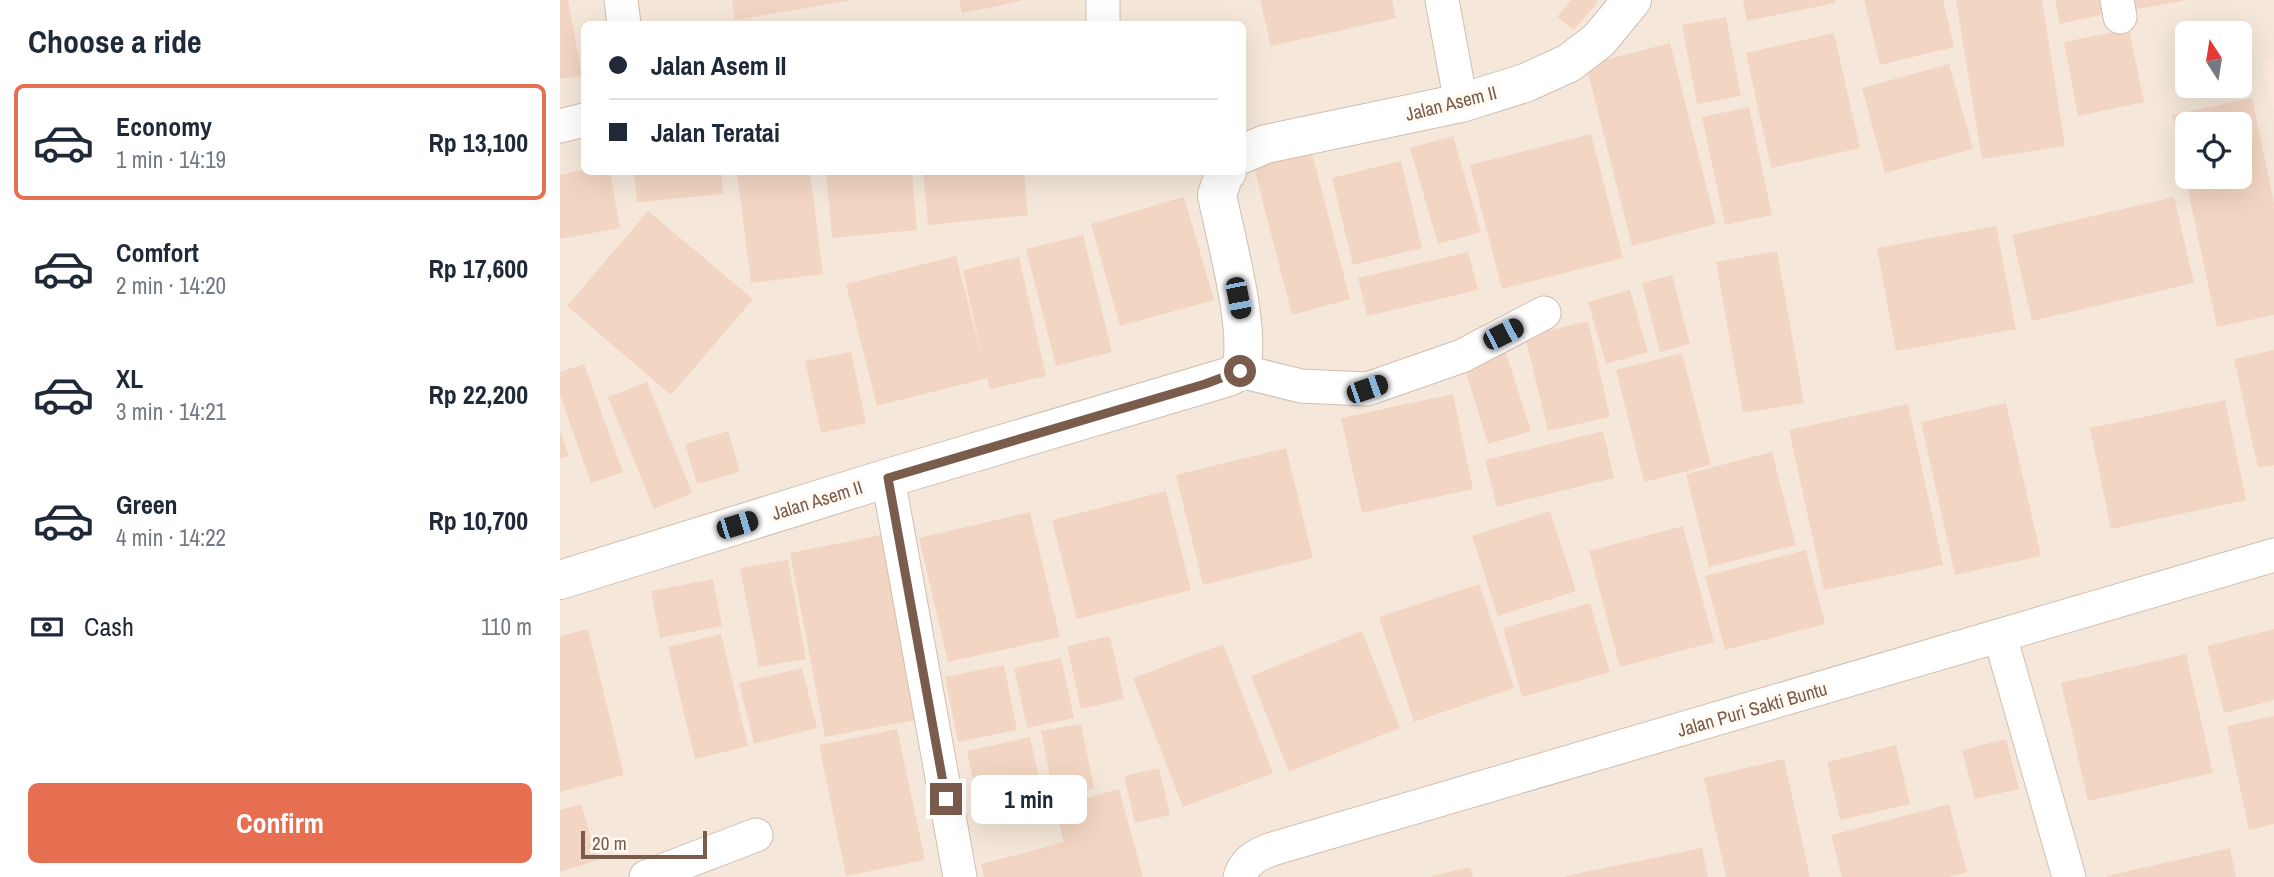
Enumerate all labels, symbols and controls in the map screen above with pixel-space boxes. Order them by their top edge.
text: Choose a ride [28,20,202,63]
north arrow [2175,21,2252,98]
map controls [2175,21,2252,189]
text: Jalan Asem II [651,48,787,83]
street label: Jalan Asem II [1402,79,1500,127]
text: Economy [116,109,212,144]
icon: car [32,111,95,174]
button: locate [2175,112,2252,189]
text: Jalan Teratai [651,115,780,150]
text: Rp 13,100 [428,125,528,160]
text: 1 min · 14:19 [116,144,226,175]
text: Comfort [116,235,199,270]
icon: car [32,237,95,300]
text: Rp 17,600 [428,251,528,286]
text: 2 min · 14:20 [116,270,226,301]
car [1224,275,1253,321]
car [1480,315,1527,353]
route start [1224,355,1256,387]
text: XL [116,361,143,396]
icon: car [32,363,95,426]
car [1344,372,1391,406]
text: Rp 22,200 [428,377,528,412]
text: 3 min · 14:21 [116,396,226,427]
street label: Jalan Asem II [768,474,866,526]
text: Green [116,487,178,522]
icon: car [32,489,95,552]
text: Rp 10,700 [428,503,528,538]
car [714,509,761,541]
text: 4 min · 14:22 [116,522,226,553]
icon: cash [28,608,66,646]
text: Cash [84,609,134,644]
text: 110 m [481,611,532,642]
street label: Jalan Puri Sakti Buntu [1674,675,1830,743]
callout: 1 min [970,774,1086,824]
button: Confirm [28,783,532,863]
route end [930,783,962,815]
text: 1 min [1004,784,1054,815]
scale bar [581,828,707,860]
text: 20 m [592,830,627,856]

